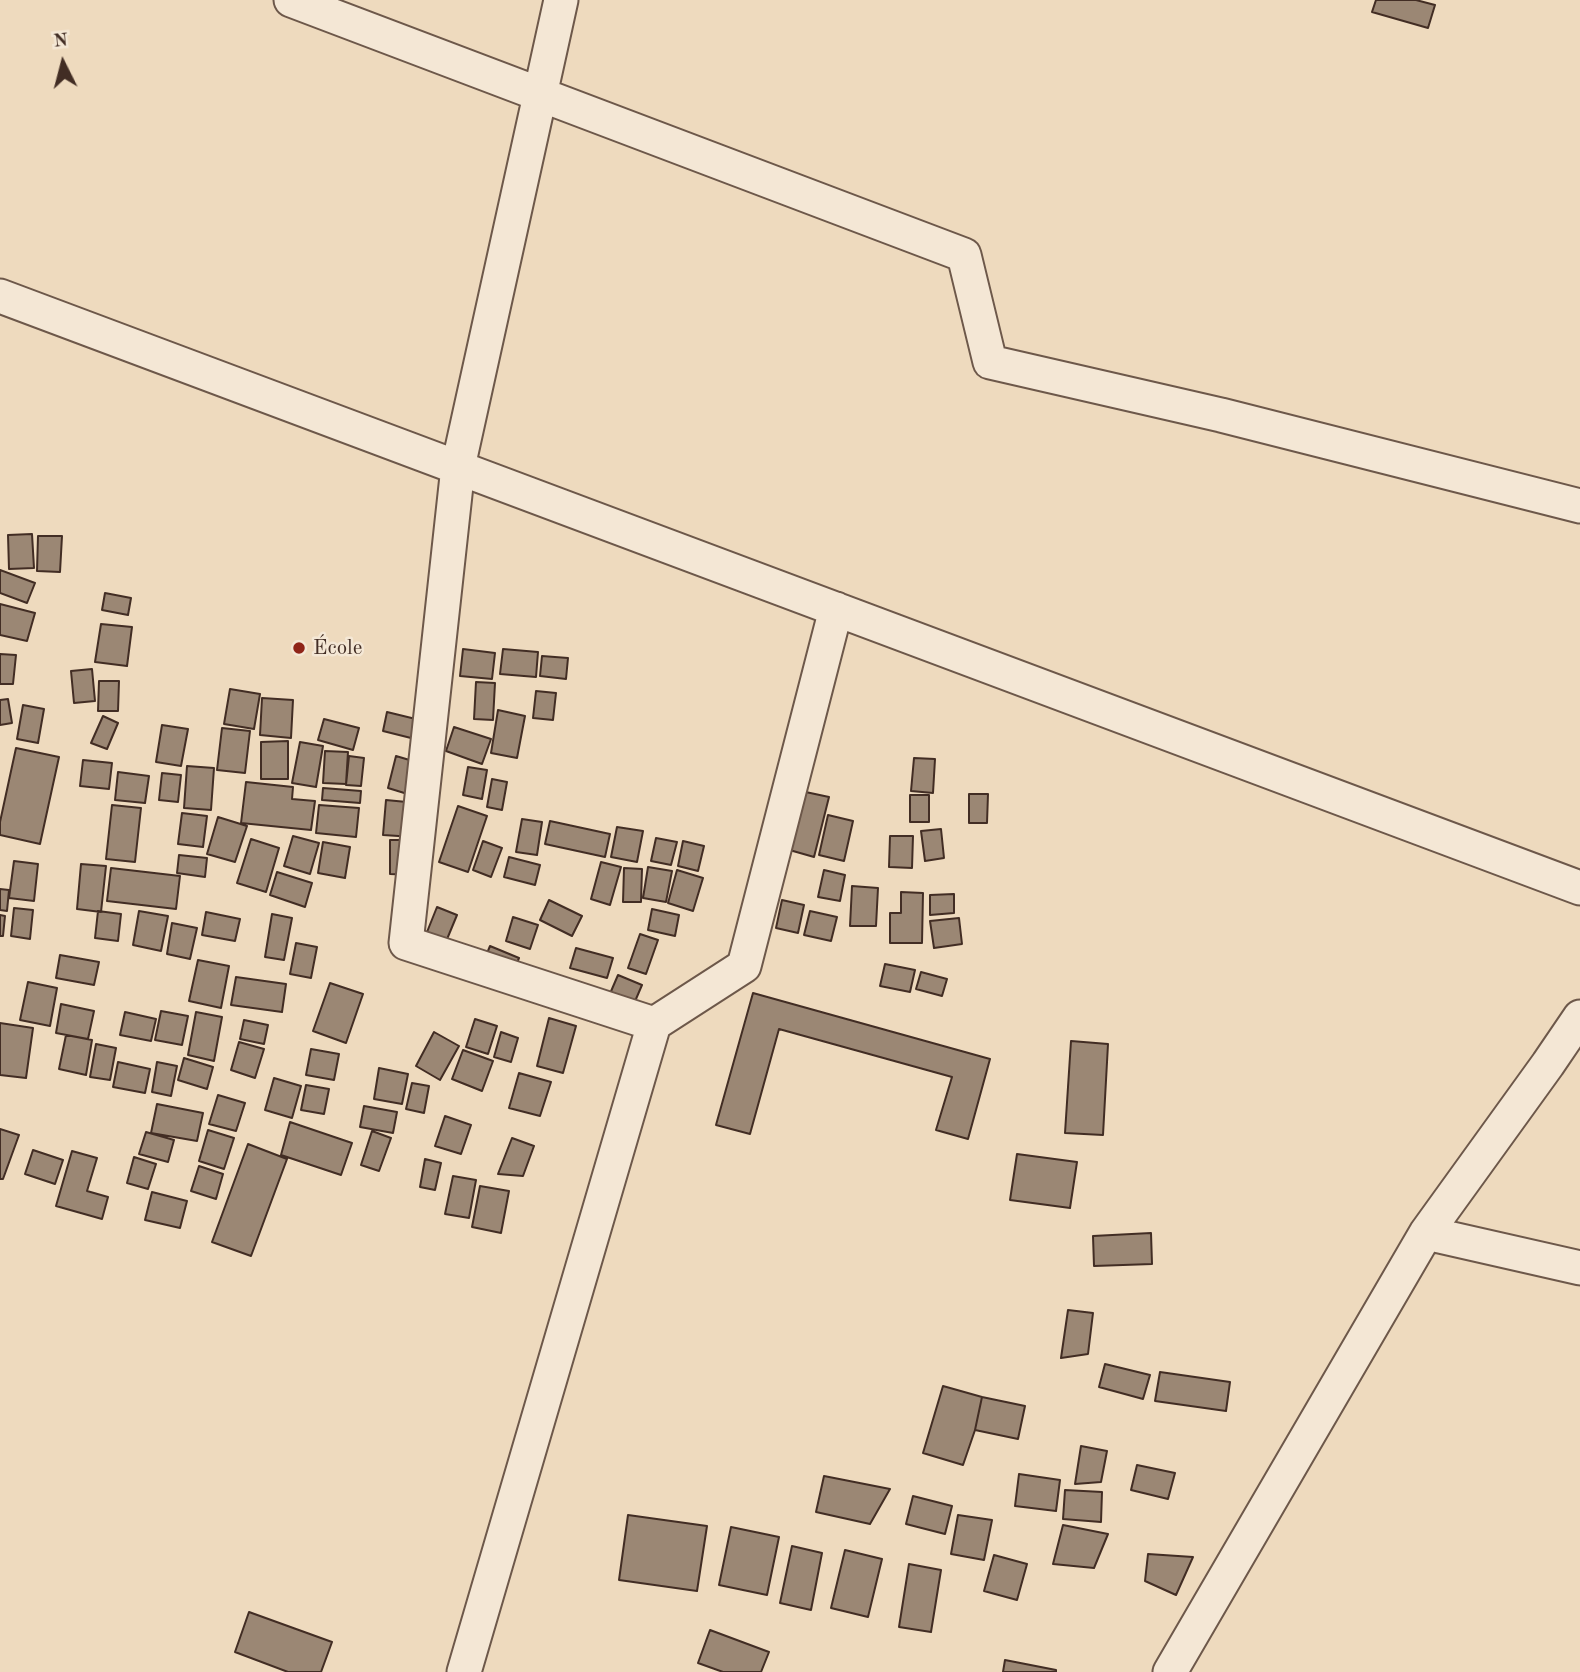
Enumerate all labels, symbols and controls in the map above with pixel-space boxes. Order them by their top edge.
north arrow [28,28,98,98]
text: N [53,31,69,52]
place label: École [313,635,362,661]
marker: École [291,640,307,656]

